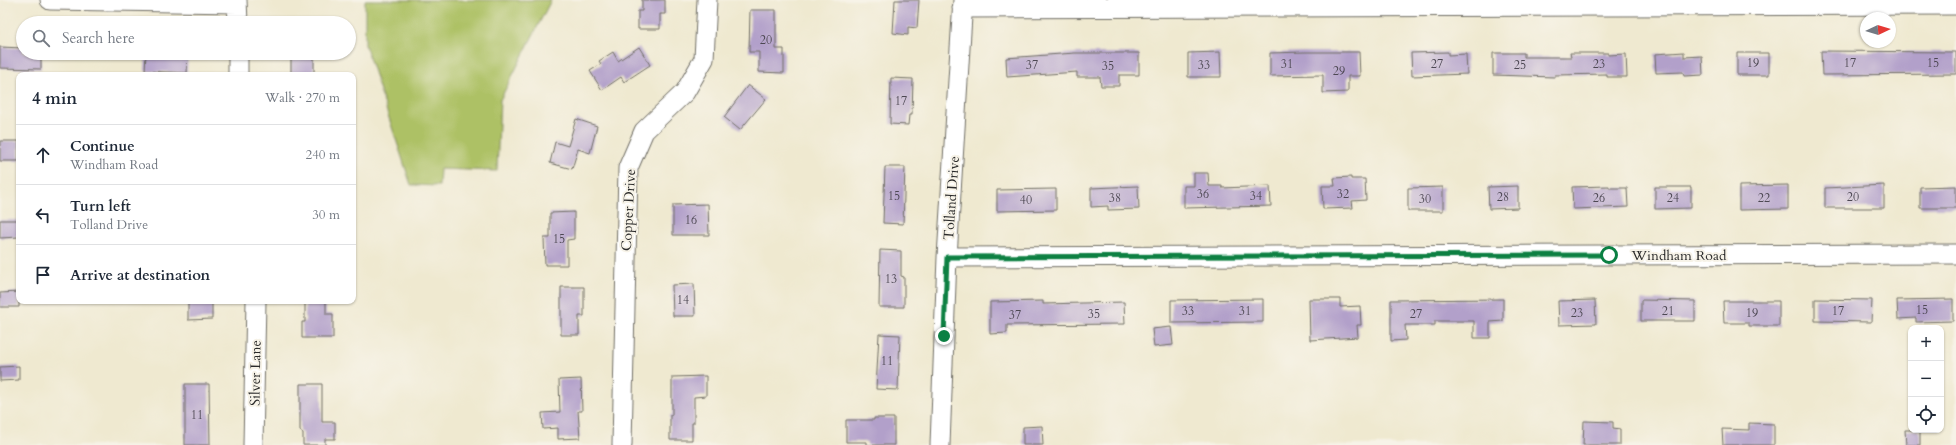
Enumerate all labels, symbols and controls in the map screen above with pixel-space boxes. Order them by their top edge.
north arrow [1860,12,1896,48]
search box [16,16,356,60]
icon: search [30,27,52,49]
text: Search here [62,28,135,48]
house number: 20 [760,32,772,48]
house number: 19 [1747,55,1759,71]
house number: 17 [1844,55,1856,71]
house number: 15 [1927,55,1939,71]
house number: 31 [1281,56,1293,72]
house number: 27 [1431,56,1443,72]
house number: 23 [1593,56,1605,72]
house number: 37 [1026,57,1038,73]
house number: 33 [1198,57,1210,73]
house number: 25 [1514,57,1526,73]
house number: 35 [1102,58,1114,74]
house number: 29 [1333,63,1345,79]
text: 4 min [32,87,77,110]
text: Walk · 270 m [265,89,340,107]
house number: 17 [895,93,907,109]
text: Continue [70,136,135,156]
icon: ahead [32,144,54,166]
text: 240 m [306,146,340,164]
street label: Tolland Drive [939,155,964,241]
text: Windham Road [70,156,158,174]
street label: Copper Drive [617,168,640,252]
house number: 36 [1197,186,1209,202]
house number: 32 [1337,186,1349,202]
house number: 15 [888,188,900,204]
house number: 34 [1250,188,1262,204]
house number: 28 [1497,189,1509,205]
house number: 20 [1847,189,1859,205]
house number: 38 [1109,190,1121,206]
house number: 26 [1593,190,1605,206]
house number: 24 [1667,190,1679,206]
house number: 22 [1758,190,1770,206]
house number: 30 [1419,191,1431,207]
house number: 40 [1020,192,1032,208]
text: Turn left [70,196,131,216]
icon: left [32,204,54,226]
text: 30 m [312,206,340,224]
house number: 16 [685,212,697,228]
text: Tolland Drive [70,216,148,234]
house number: 15 [553,231,565,247]
route start [1600,246,1618,264]
street label: Windham Road [1631,246,1727,265]
icon: arrive [32,264,54,286]
text: Arrive at destination [70,265,210,285]
house number: 13 [885,271,897,287]
house number: 14 [677,292,689,308]
house number: 15 [1916,302,1928,318]
house number: 33 [1182,303,1194,319]
house number: 31 [1239,303,1251,319]
house number: 21 [1662,303,1674,319]
house number: 17 [1832,303,1844,319]
house number: 23 [1571,305,1583,321]
house number: 19 [1746,305,1758,321]
house number: 35 [1088,306,1100,322]
house number: 27 [1410,306,1422,322]
house number: 37 [1009,307,1021,323]
map controls [1908,325,1944,433]
button: + [1908,325,1944,361]
route end [935,327,953,345]
street label: Silver Lane [245,340,266,406]
house number: 11 [881,353,893,369]
button: − [1908,361,1944,397]
button: locate [1908,397,1944,433]
house number: 11 [191,407,203,423]

